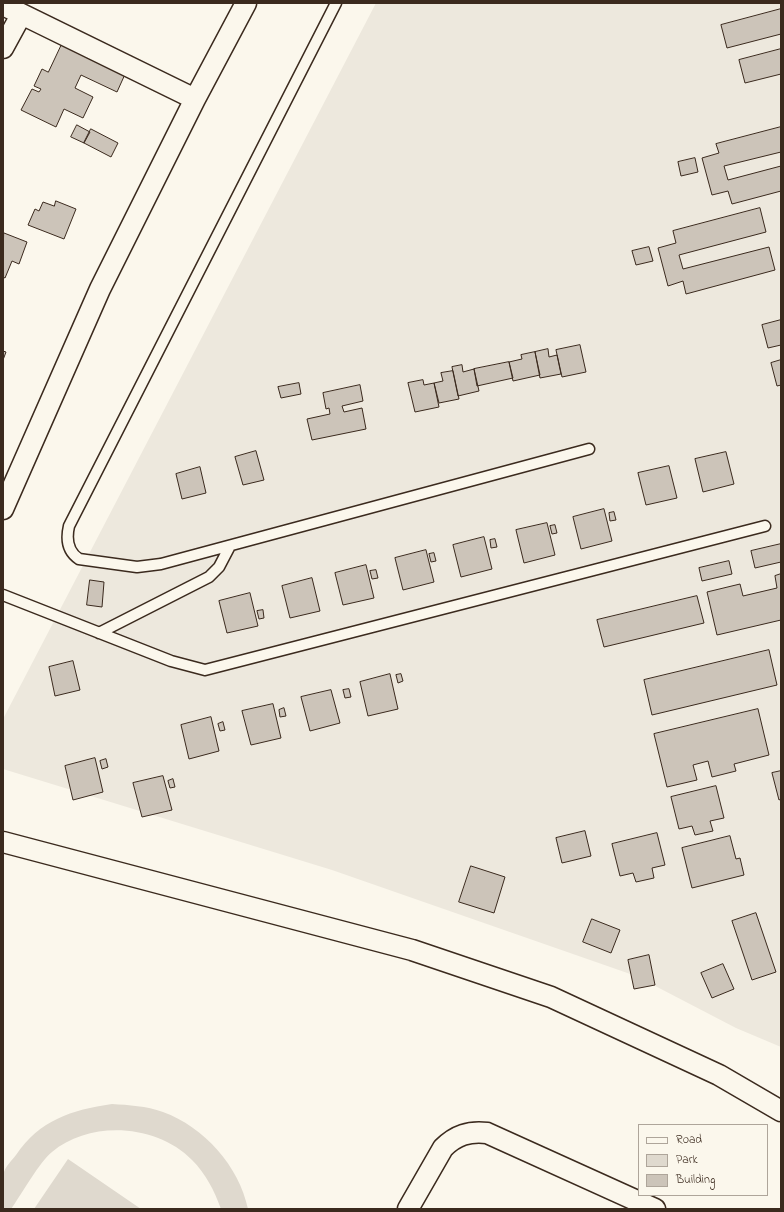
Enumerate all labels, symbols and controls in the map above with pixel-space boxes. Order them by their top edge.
legend [638,1124,768,1196]
text: Road [676,1131,702,1149]
text: Park [676,1151,698,1169]
text: Building [676,1171,715,1189]

